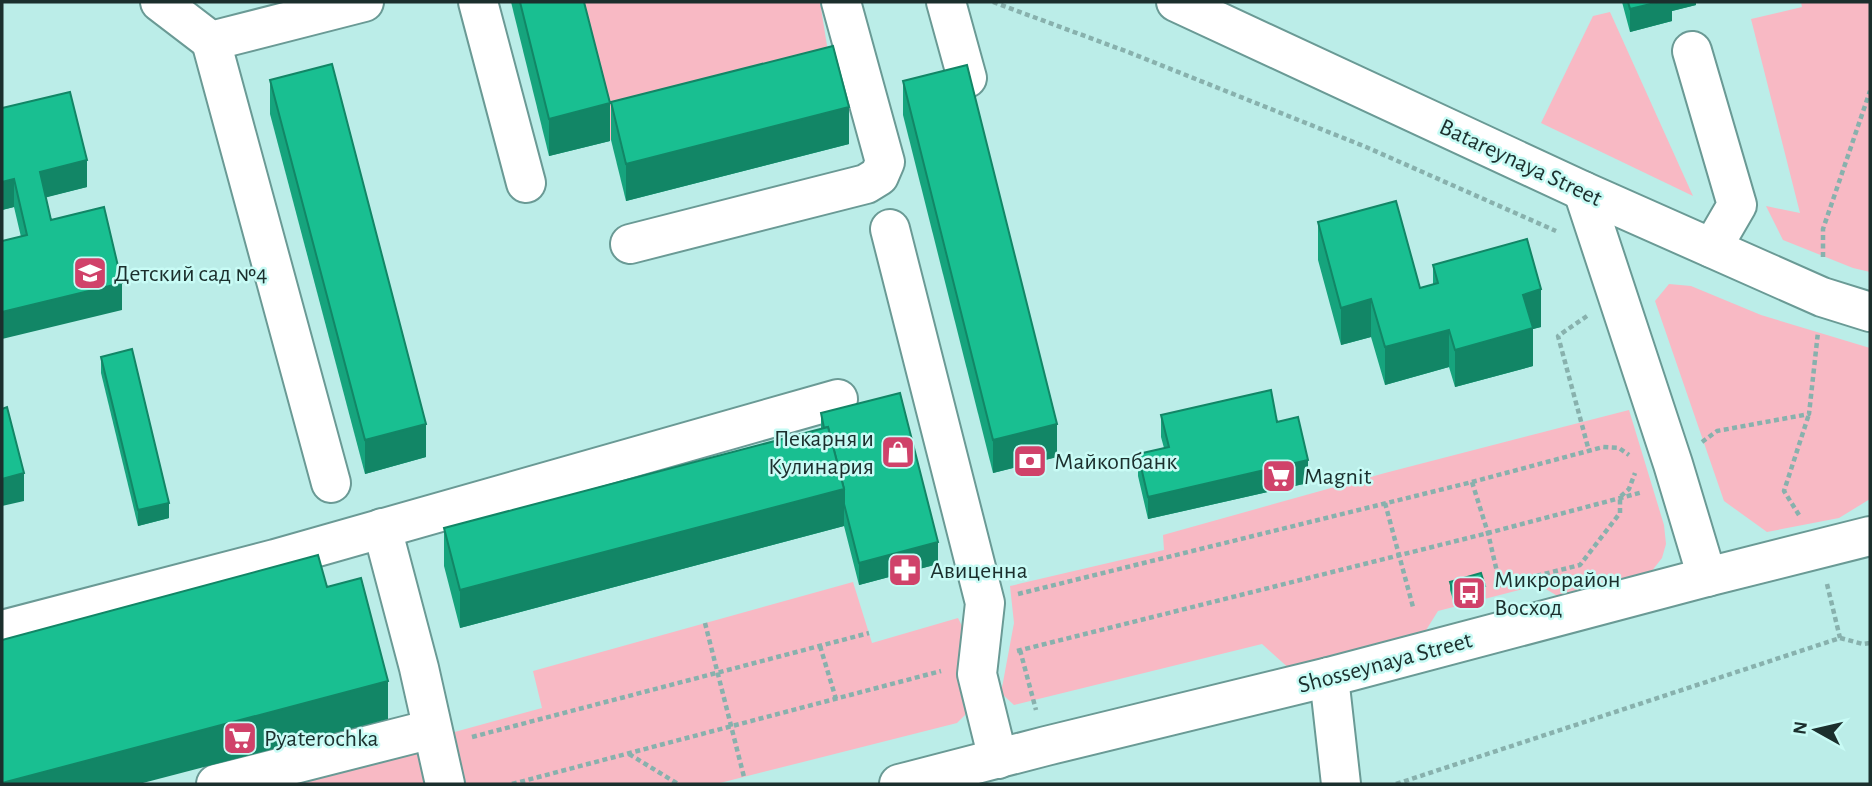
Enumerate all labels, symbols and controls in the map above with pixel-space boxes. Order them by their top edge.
street label: Batareynaya Street [1436,115,1606,211]
school or university icon: Детский сад №4 [71,254,109,292]
place label: Детский сад №4 [114,262,268,286]
place label: Пекарня и Кулинария [768,427,874,479]
shop icon: Пекарня и Кулинария [879,433,917,471]
bank icon: Майкопбанк [1011,442,1049,480]
place label: Майкопбанк [1054,450,1177,474]
supermarket icon: Magnit [1260,457,1298,495]
place label: Magnit [1304,465,1372,489]
pharmacy icon: Авиценна [886,551,924,589]
place label: Авиценна [930,559,1028,583]
place label: Микрорайон Восход [1494,568,1621,620]
bus stop icon: Микрорайон Восход [1450,574,1488,612]
street label: Shosseynaya Street [1296,628,1475,698]
north arrow [1781,695,1851,765]
supermarket icon: Pyaterochka [221,719,259,757]
text: N [1790,720,1811,736]
place label: Pyaterochka [264,727,379,751]

